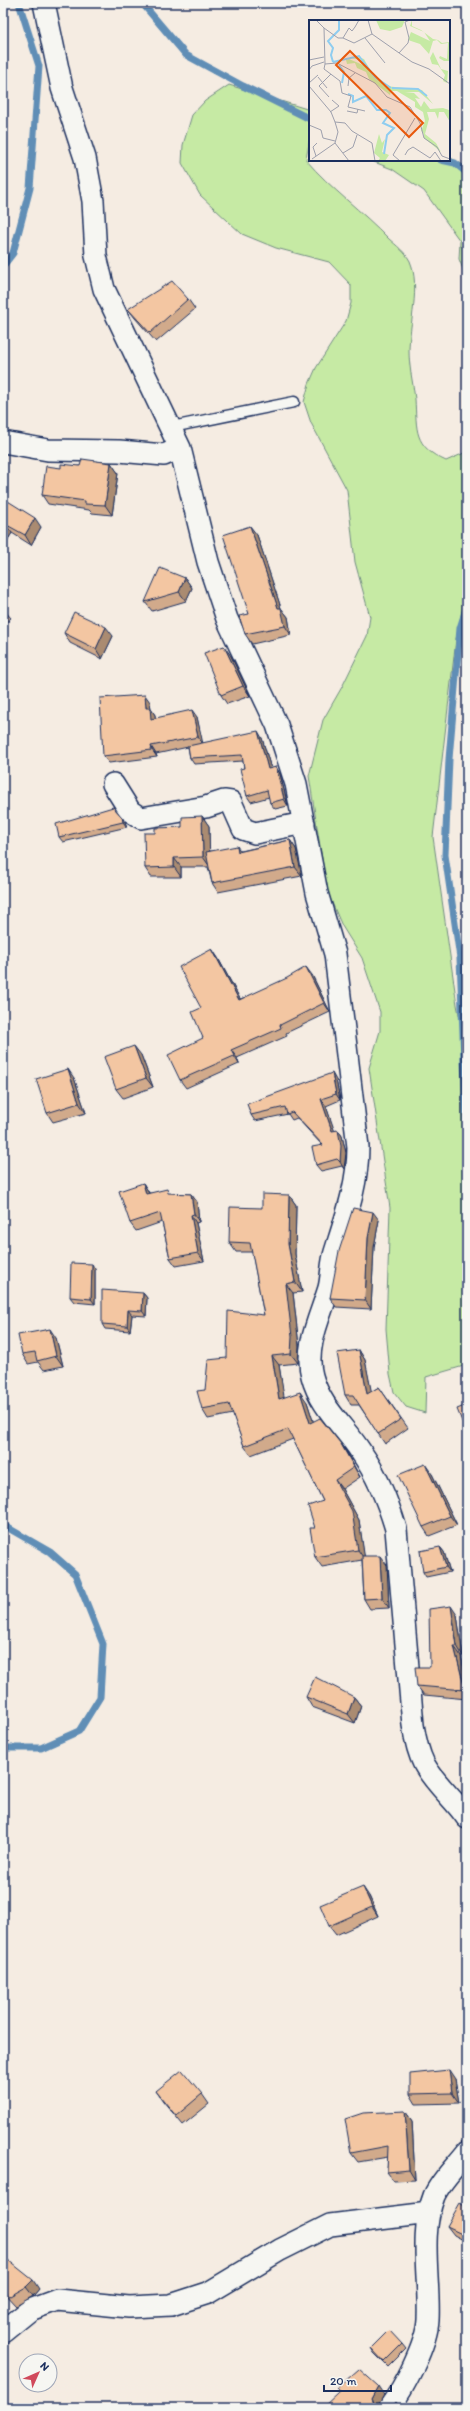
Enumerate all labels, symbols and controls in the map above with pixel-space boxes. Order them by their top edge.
inset map [309,20,450,161]
north arrow [18,2353,58,2393]
text: N [37,2359,52,2374]
scale bar [324,2367,391,2393]
text: 20 m [330,2374,357,2388]

